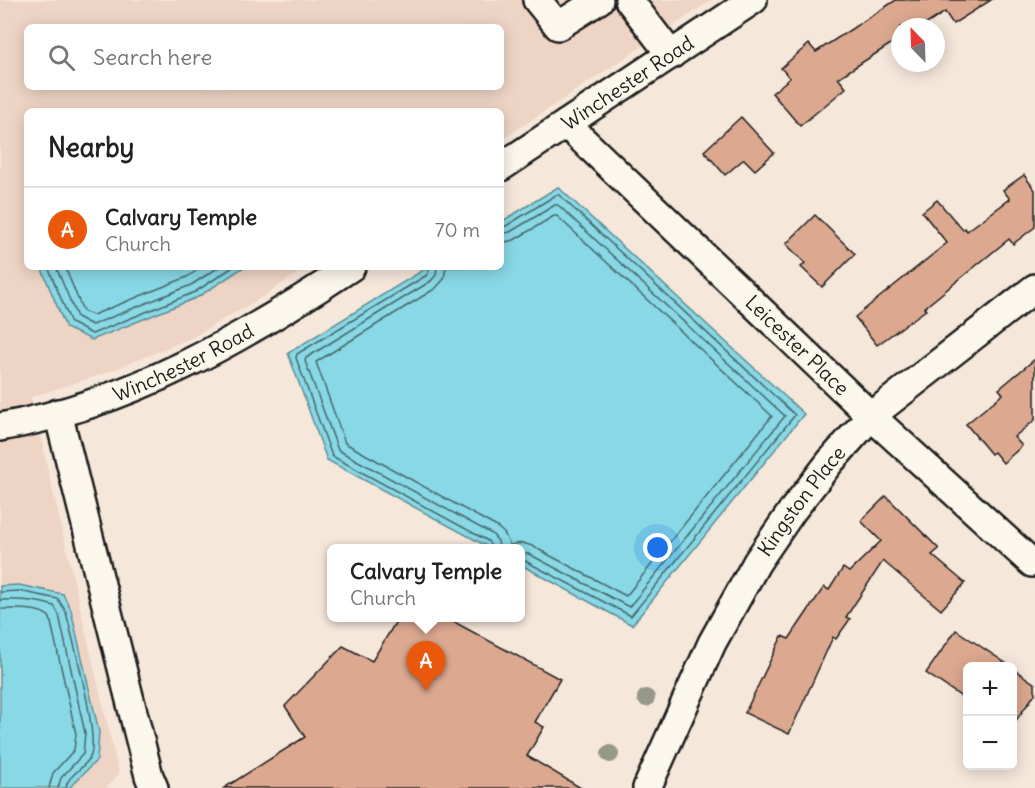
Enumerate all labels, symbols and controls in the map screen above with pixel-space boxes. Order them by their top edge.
north arrow [891,18,945,72]
search box [24,24,504,90]
street label: Winchester Road [557,30,698,135]
icon: search [45,41,78,74]
text: Search here [93,43,212,71]
text: Nearby [48,131,134,164]
text: Calvary Temple [105,203,257,231]
text: A [61,217,74,242]
text: 70 m [435,217,480,242]
text: Church [105,231,171,256]
street label: Leicester Place [740,290,855,400]
street label: Winchester Road [109,318,258,407]
street label: Kingston Place [752,440,851,561]
your location [643,533,672,562]
popup [327,544,525,622]
text: Calvary Temple [350,557,502,585]
text: Church [350,585,416,610]
pin: A [406,642,446,691]
map controls [963,662,1017,770]
button: + [963,662,1017,716]
button: − [963,716,1017,770]

